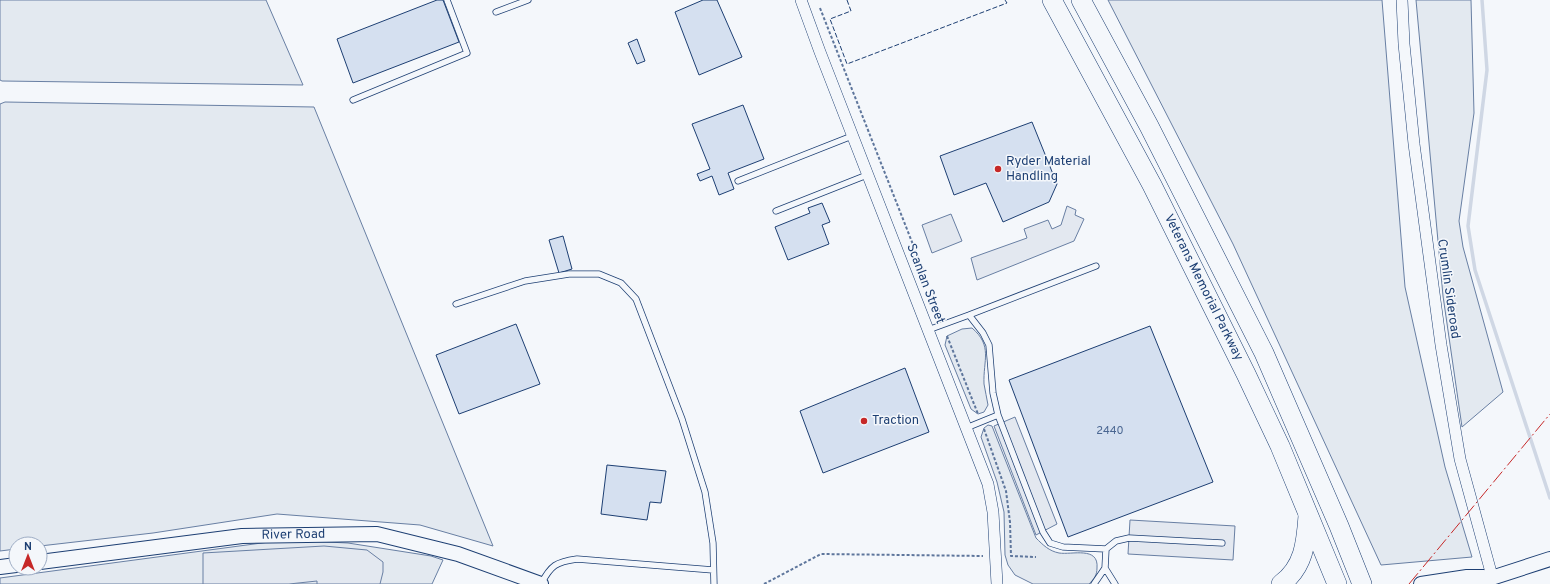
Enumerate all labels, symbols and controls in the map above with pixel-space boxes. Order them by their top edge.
place label: Ryder Material Handling [1006,154,1091,185]
marker: Ryder Material Handling [993,164,1003,174]
street label: Veterans Memorial Parkway [1160,212,1246,364]
street label: Crumlin Sideroad [1433,238,1463,340]
street label: Scanlan Street [902,242,948,327]
place label: Traction [872,413,919,429]
marker: Traction [859,416,869,426]
house number: 2440 [1096,424,1124,438]
street label: River Road [261,527,325,544]
north arrow [8,536,48,576]
text: N [24,540,32,554]

